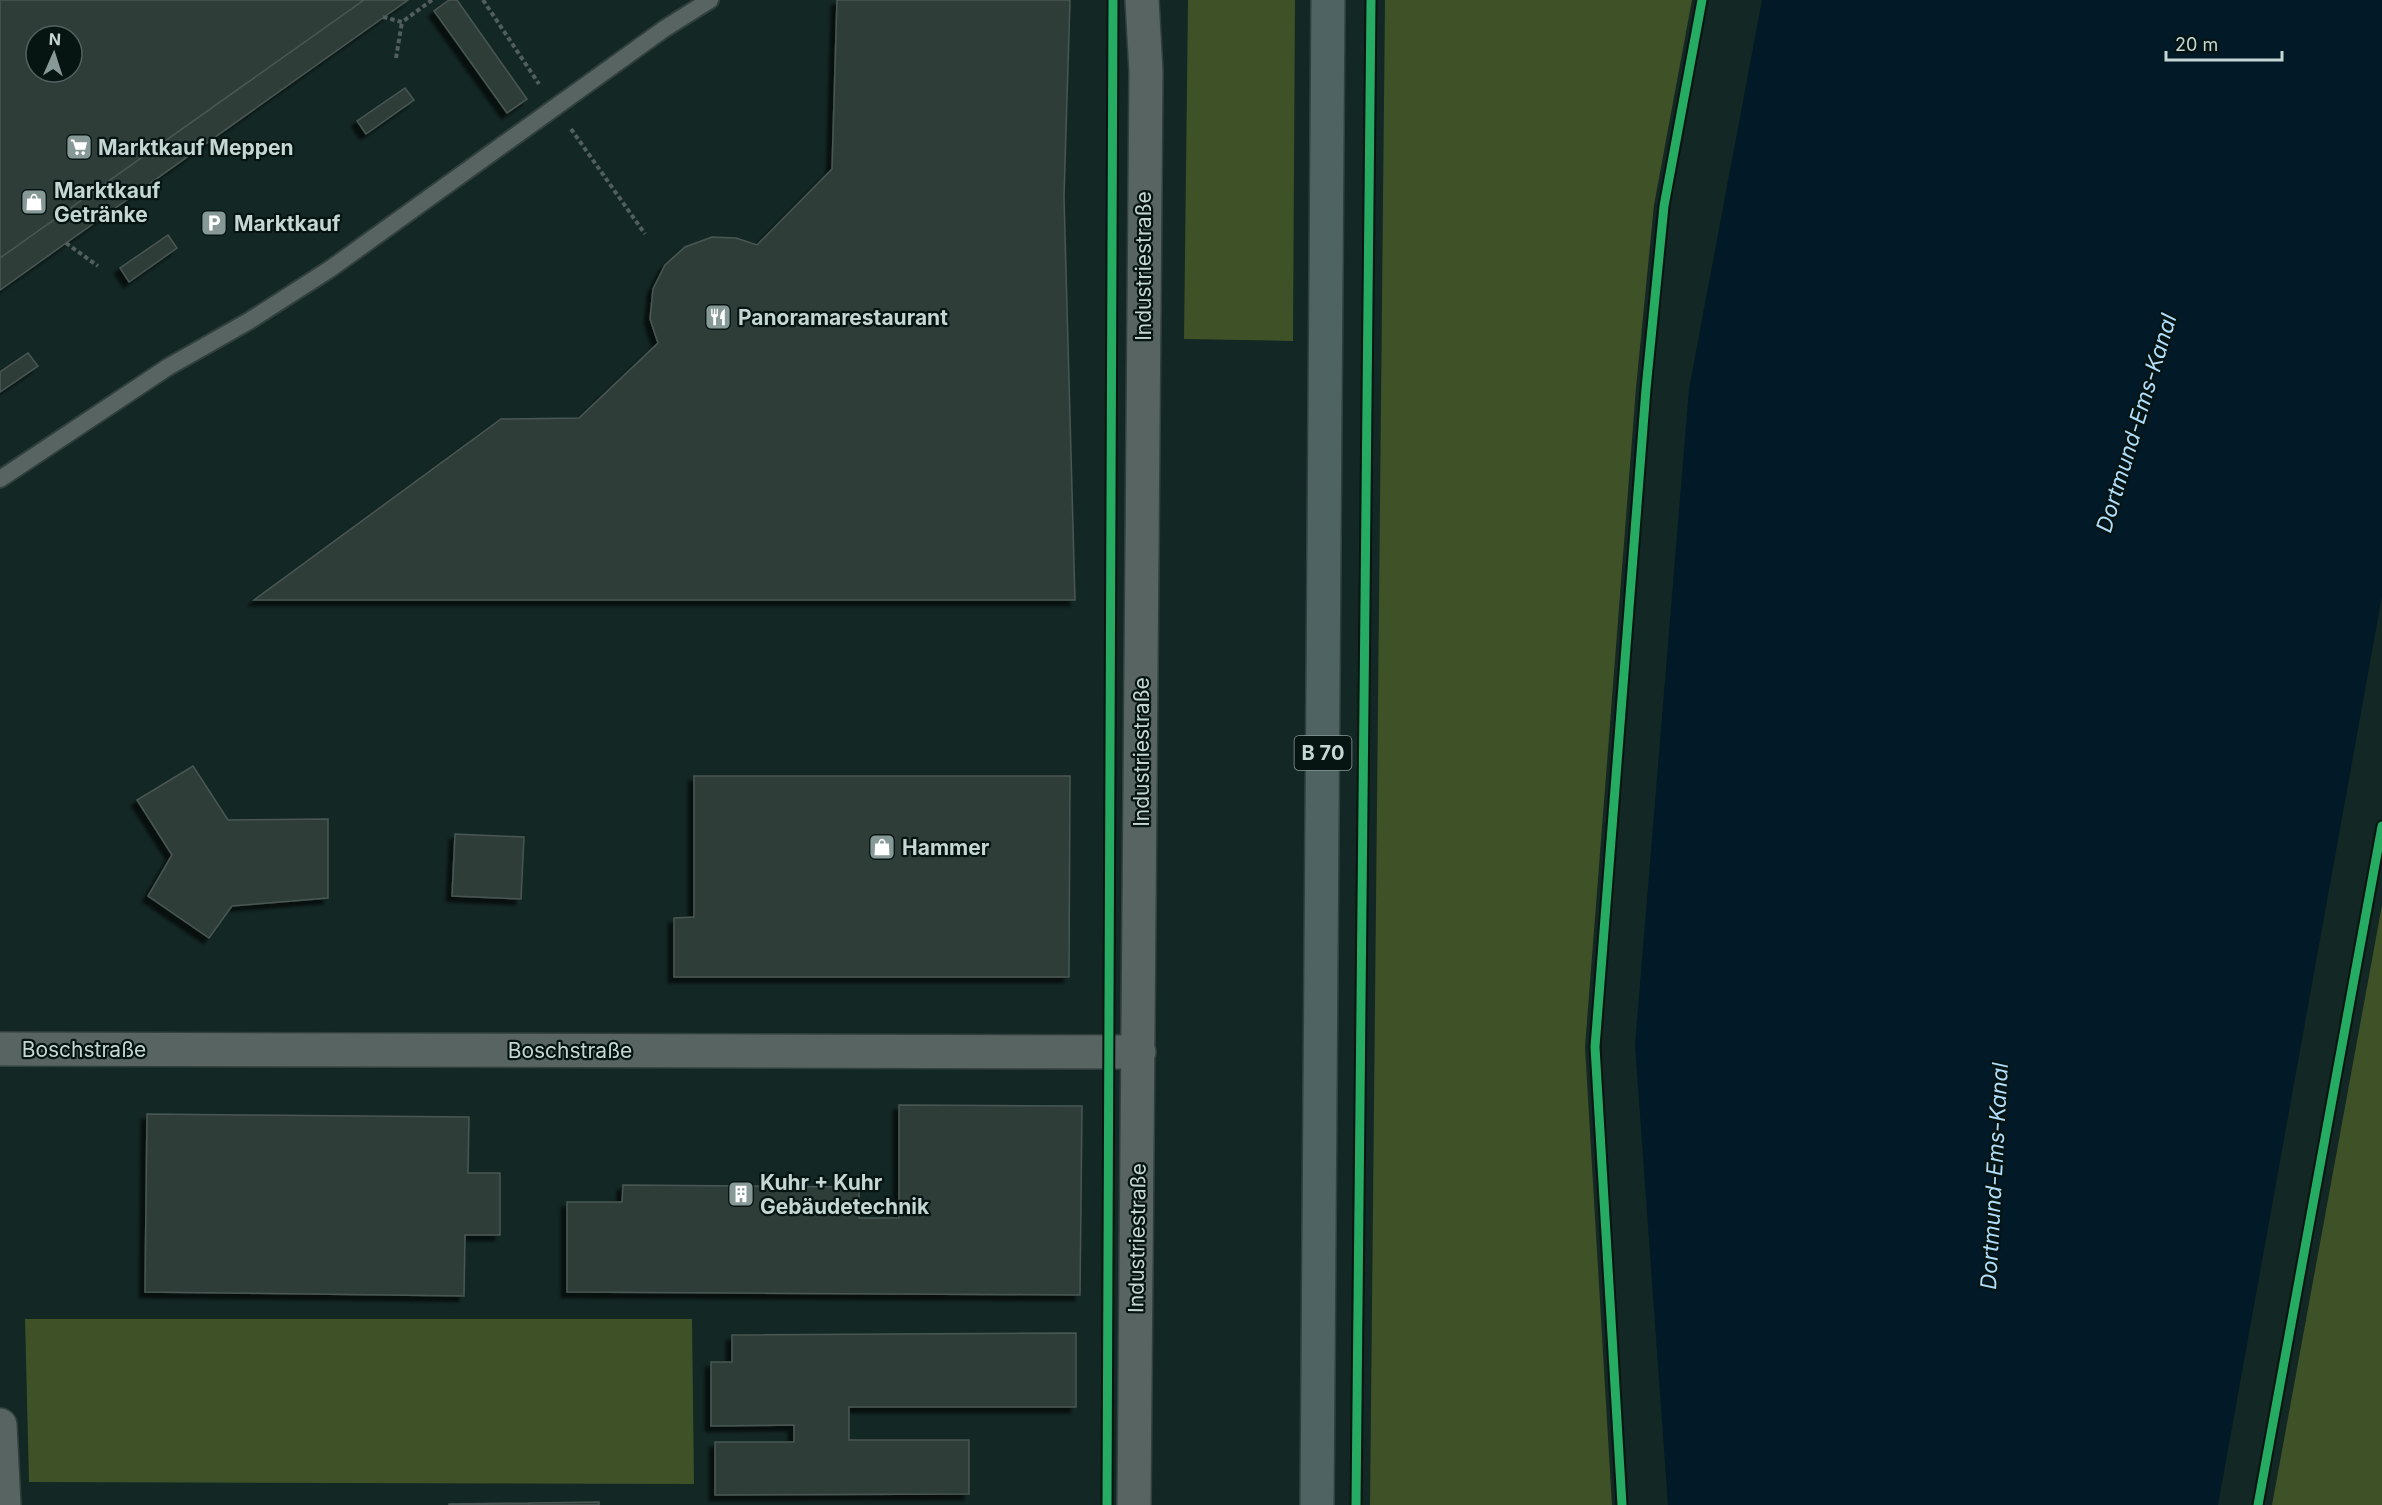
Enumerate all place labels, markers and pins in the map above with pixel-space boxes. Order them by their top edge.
supermarket icon: Marktkauf Meppen [64,132,94,162]
place label: Marktkauf Meppen [98,135,293,160]
place label: Marktkauf Getränke [54,178,161,227]
shop icon: Marktkauf Getränke [19,187,49,217]
parking icon: Marktkauf [199,208,229,238]
place label: Marktkauf [234,211,341,236]
restaurant icon: Panoramarestaurant [703,302,733,332]
place label: Panoramarestaurant [738,305,948,330]
shop icon: Hammer [867,832,897,862]
place label: Hammer [902,835,990,860]
place label: Kuhr + Kuhr Gebäudetechnik [760,1170,930,1219]
building icon: Kuhr + Kuhr Gebäudetechnik [726,1179,756,1209]

